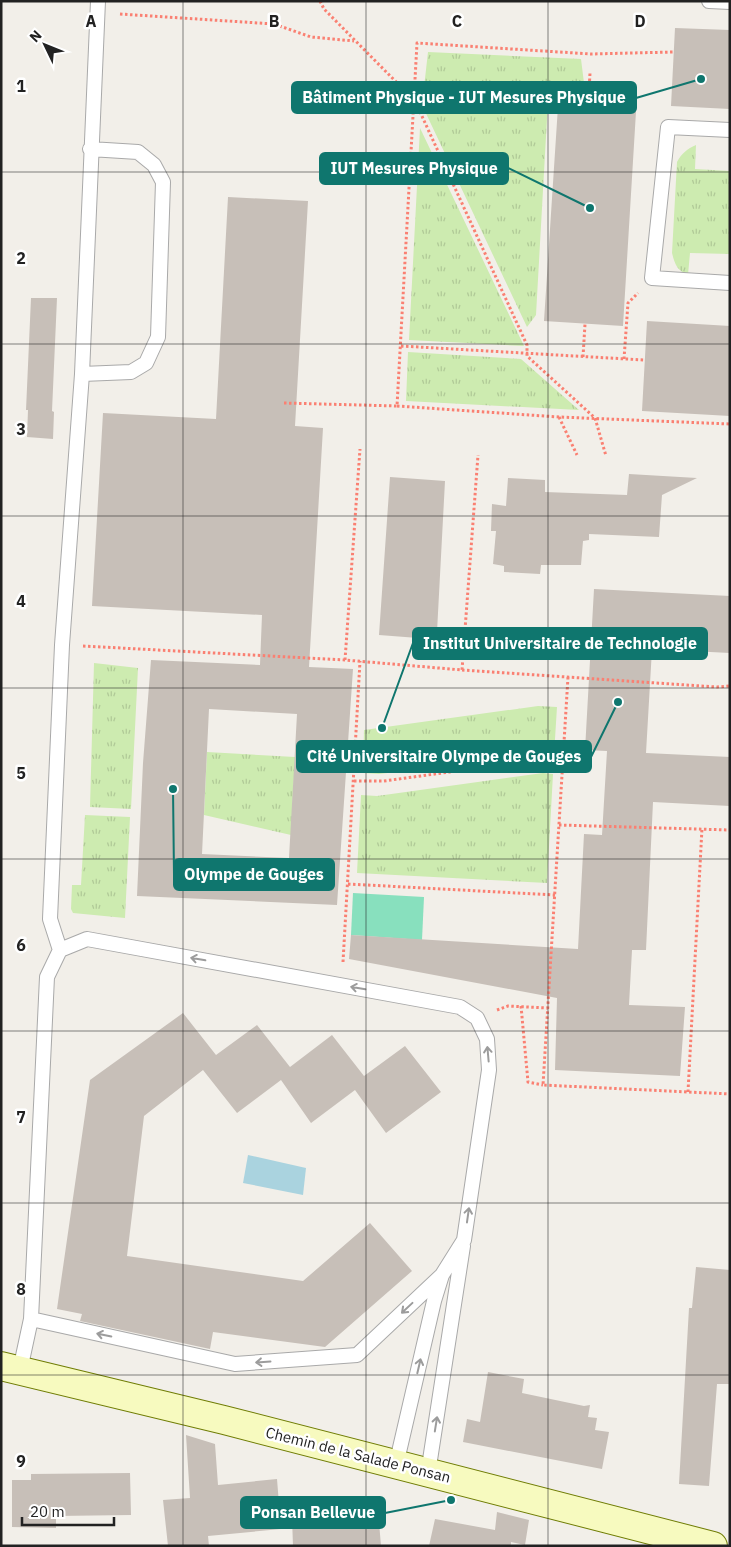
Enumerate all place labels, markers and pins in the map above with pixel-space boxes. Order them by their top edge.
callout: Bâtiment Physique - IUT Mesures Physique [292,82,636,113]
callout: IUT Mesures Physique [320,153,508,184]
callout: Institut Universitaire de Technologie [413,628,707,659]
callout: Cité Universitaire Olympe de Gouges [297,741,591,772]
callout: Olympe de Gouges [174,859,334,890]
callout: Ponsan Bellevue [241,1497,385,1528]

